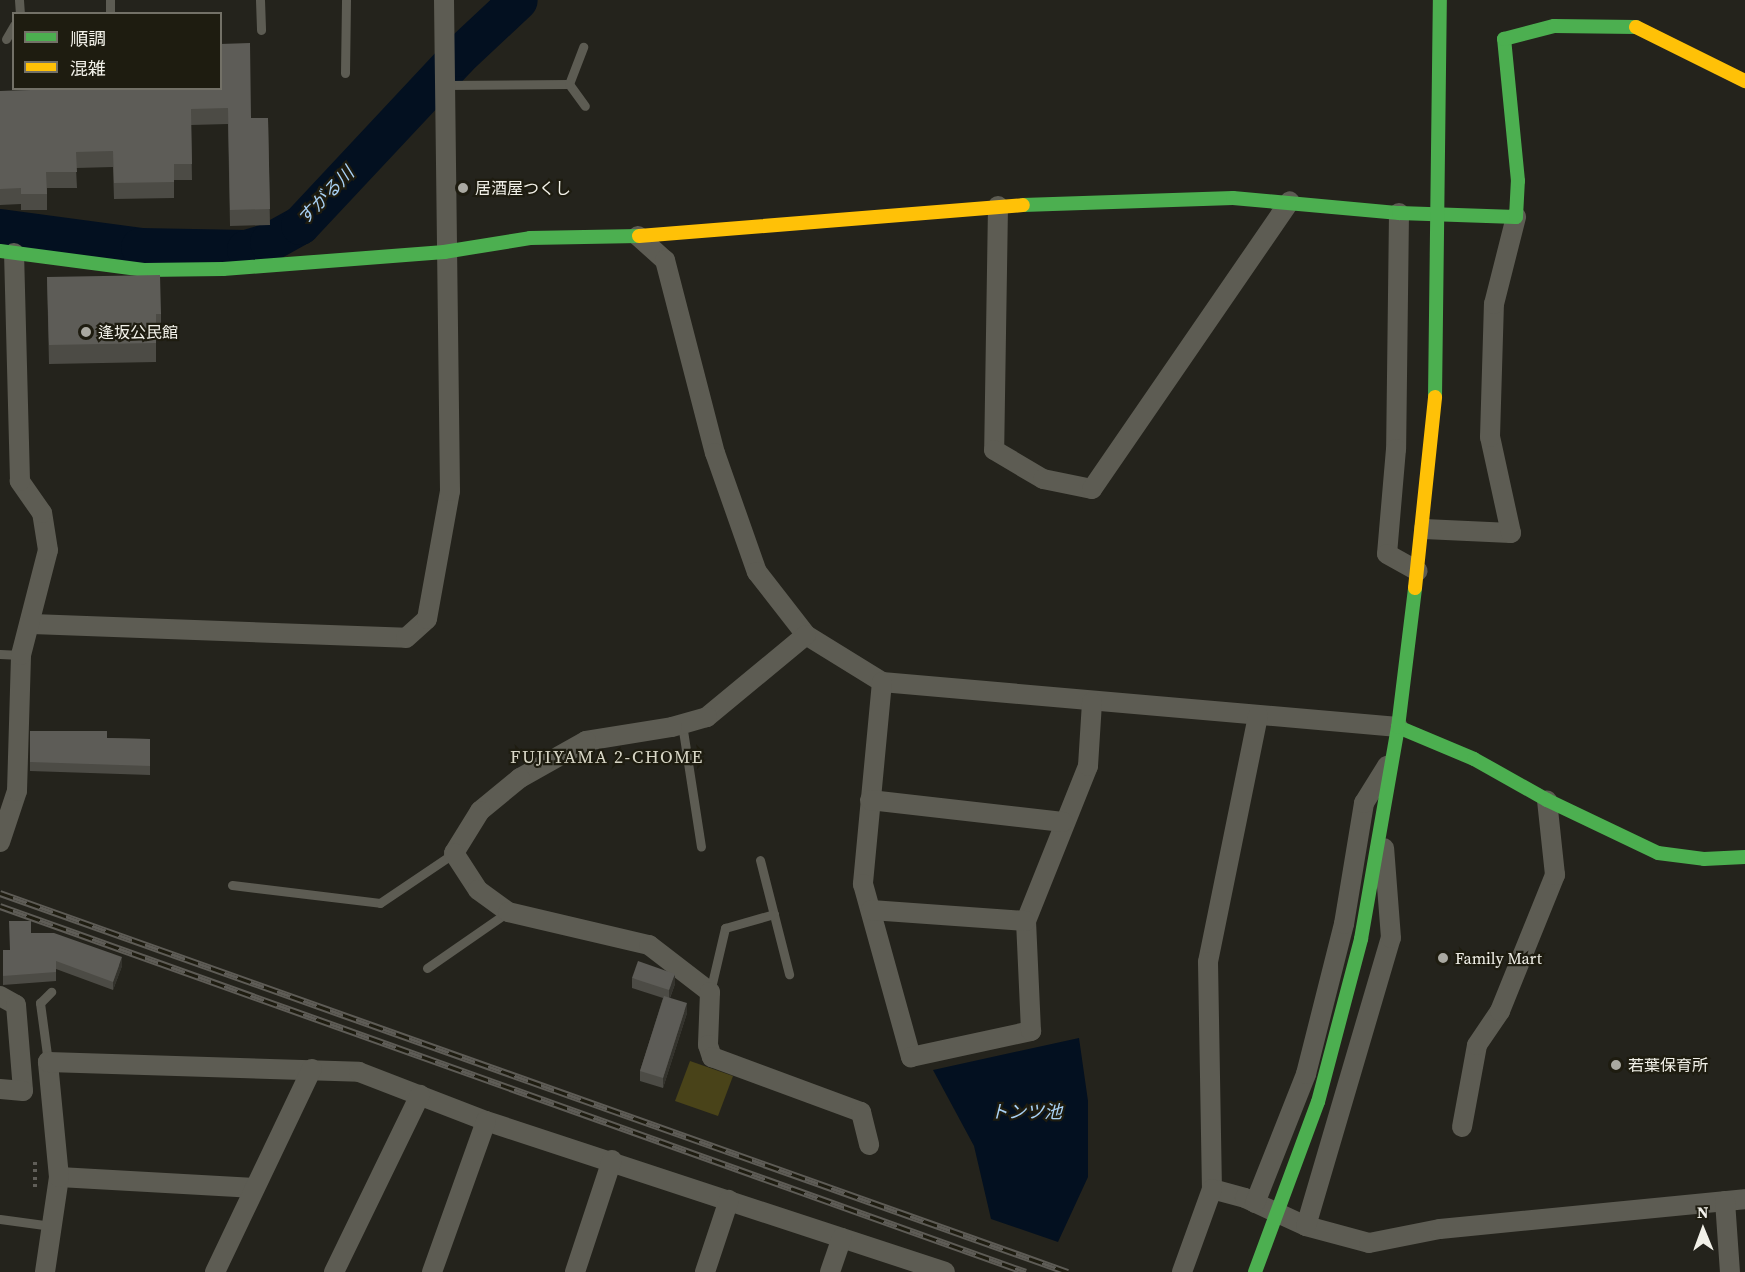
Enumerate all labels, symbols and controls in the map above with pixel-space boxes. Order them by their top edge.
legend [12,12,222,90]
text: 順調 [70,26,106,51]
text: 混雑 [70,56,106,81]
water label: すがる川 [293,163,359,229]
place label: 居酒屋つくし [475,178,571,198]
marker: 居酒屋つくし [456,181,470,195]
place label: 逢坂公民館 [98,322,178,342]
marker: 逢坂公民館 [79,325,93,339]
district label: FUJIYAMA 2-CHOME [510,746,704,768]
place label: Family Mart [1455,948,1542,968]
marker: Family Mart [1436,951,1450,965]
place label: 若葉保育所 [1628,1055,1708,1075]
marker: 若葉保育所 [1609,1058,1623,1072]
water label: トンツ池 [990,1101,1062,1123]
north arrow [1673,1200,1733,1260]
text: N [1697,1201,1709,1223]

